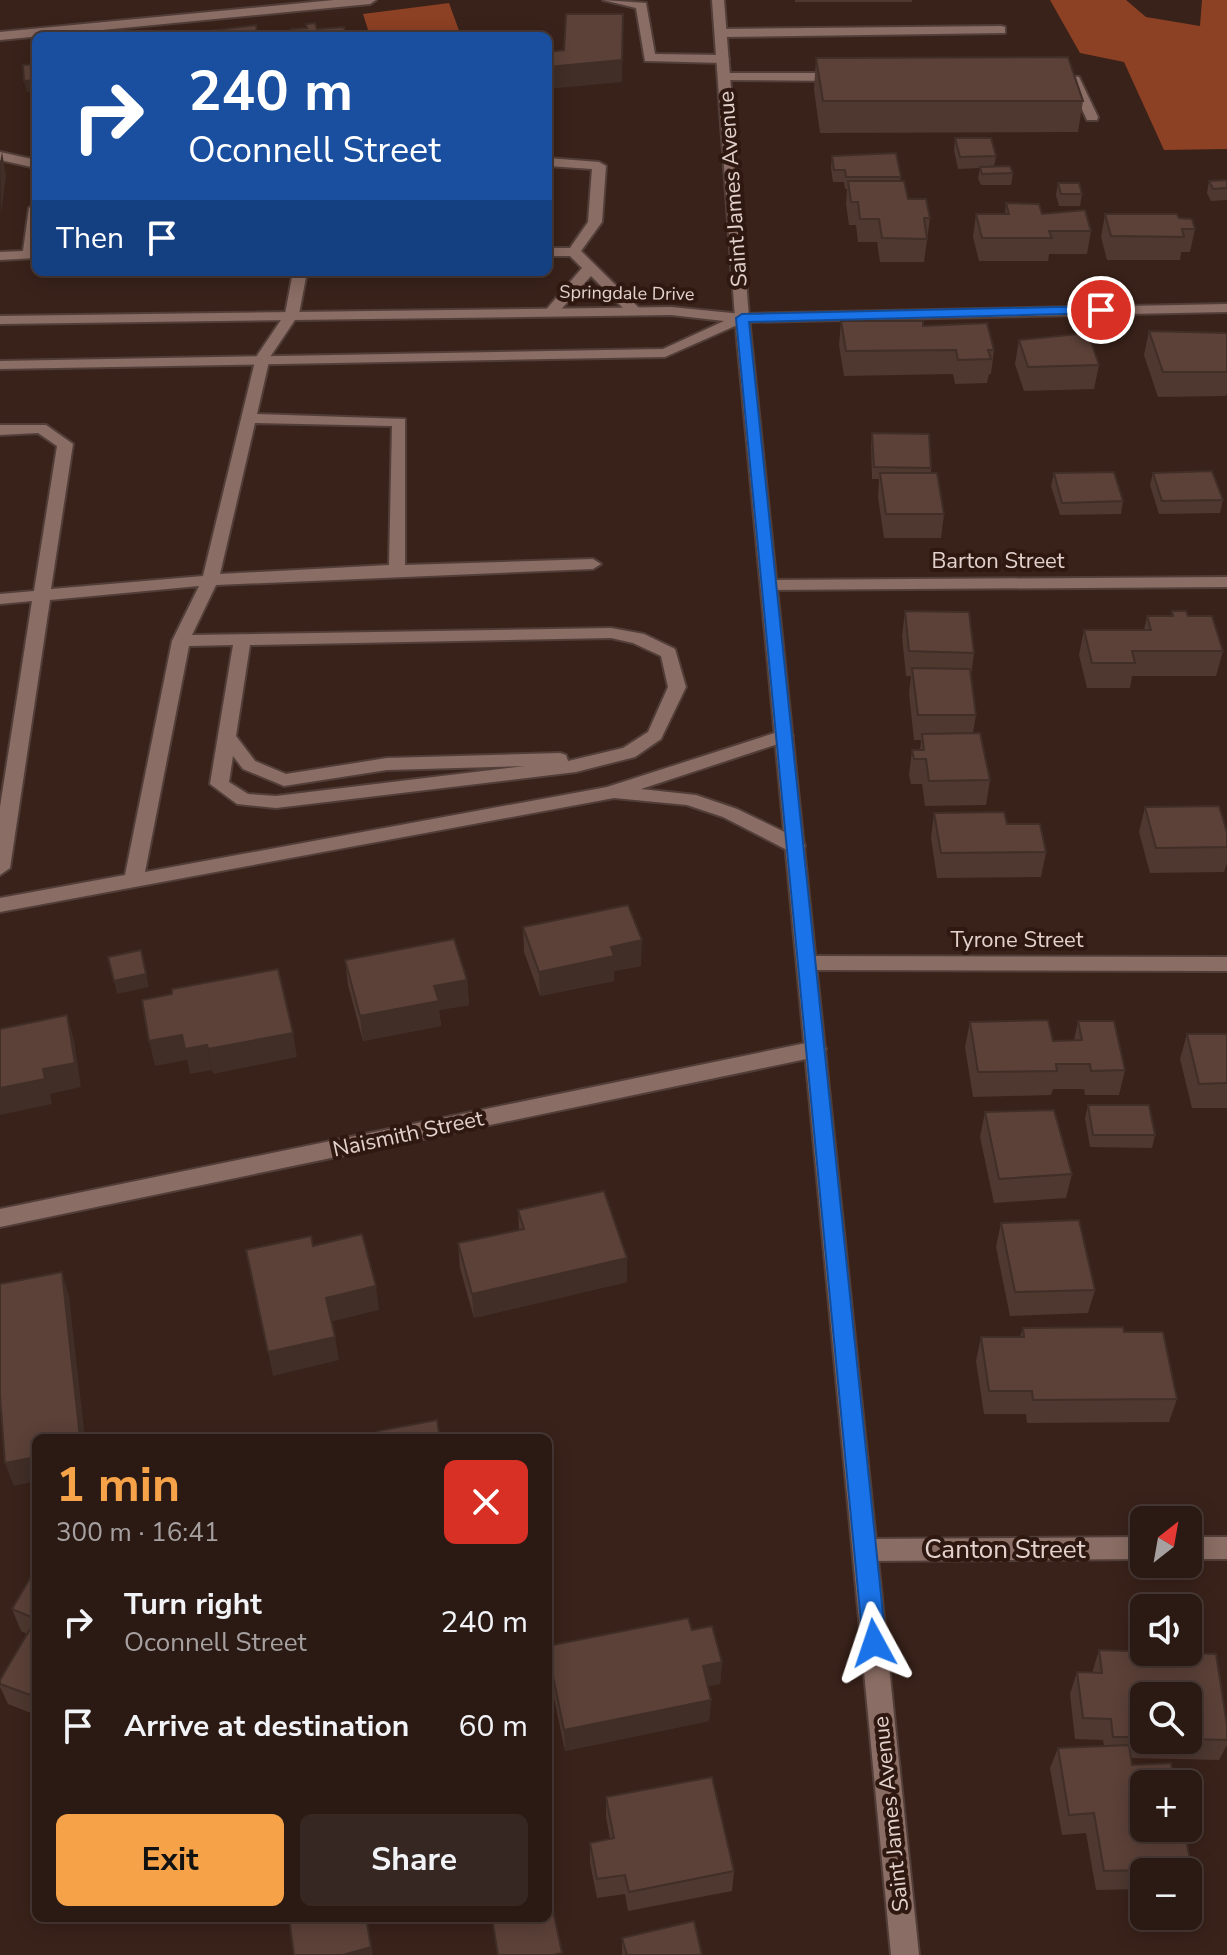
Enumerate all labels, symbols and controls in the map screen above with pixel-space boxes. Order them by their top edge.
text: 240 m [188,53,353,130]
icon: right [56,64,160,168]
street label: Saint James Avenue [711,90,755,288]
text: Oconnell Street [188,126,441,175]
icon: arrive [140,216,184,260]
text: Then [56,218,124,259]
pin [1067,276,1135,344]
street label: Springdale Drive [559,280,695,306]
icon: arrive [1079,288,1123,332]
street label: Barton Street [932,546,1065,576]
street label: Tyrone Street [951,925,1084,955]
street label: Naismith Street [330,1103,486,1165]
text: 1 min [56,1452,180,1518]
button: close [444,1460,528,1544]
north arrow [1130,1506,1202,1578]
map controls [1130,1506,1202,1930]
text: 300 m · 16:41 [56,1515,219,1550]
street label: Canton Street [924,1532,1087,1567]
text: Turn right [124,1584,262,1625]
button: sound [1130,1594,1202,1666]
icon: right [56,1600,100,1644]
position arrow [832,1601,916,1685]
text: 240 m [441,1602,528,1643]
text: Oconnell Street [124,1625,307,1660]
button: search [1130,1682,1202,1754]
icon: arrive [56,1704,100,1748]
text: Arrive at destination [124,1706,409,1747]
text: 60 m [459,1706,528,1747]
street label: Saint James Avenue [866,1715,916,1913]
button: + [1130,1770,1202,1842]
button: Exit [56,1814,284,1906]
button: Share [300,1814,528,1906]
button: − [1130,1858,1202,1930]

